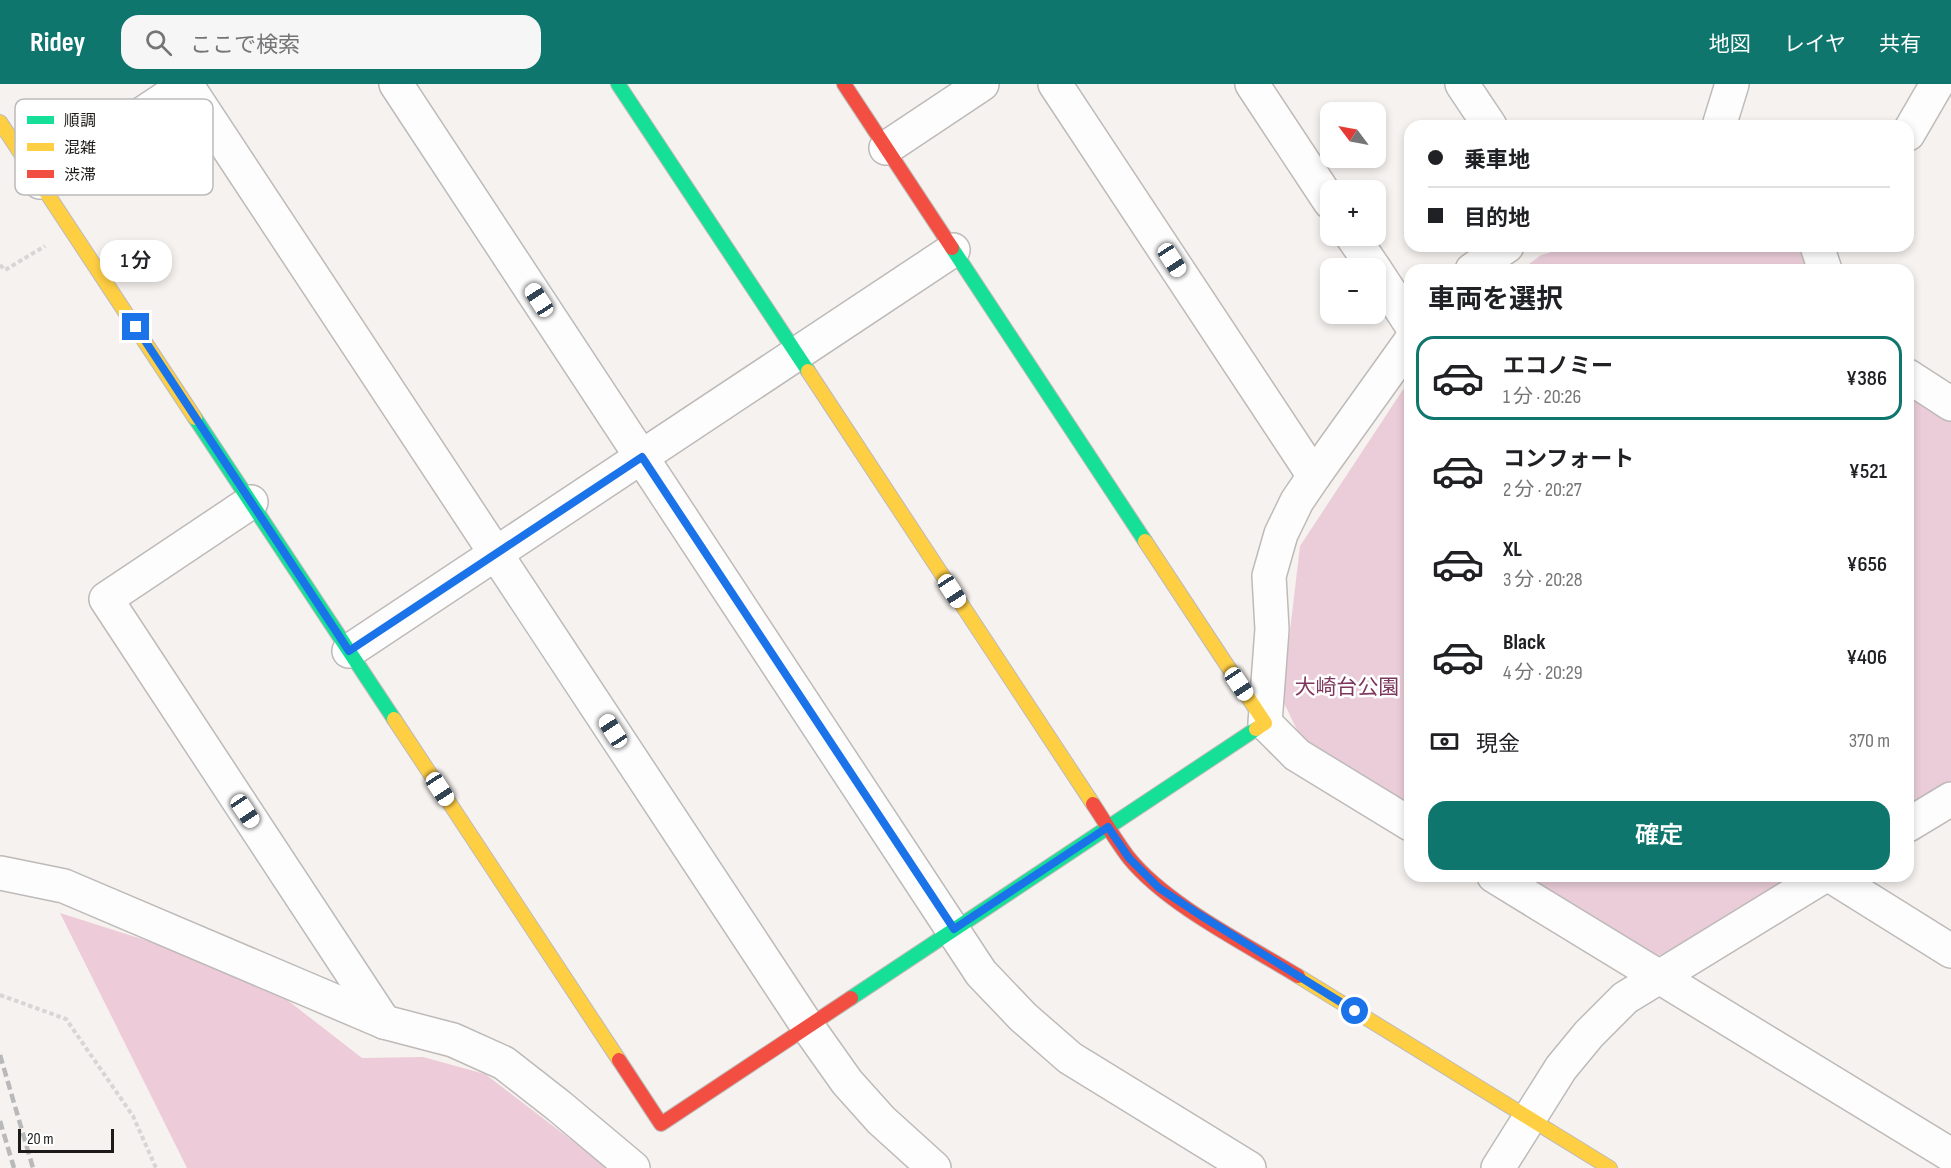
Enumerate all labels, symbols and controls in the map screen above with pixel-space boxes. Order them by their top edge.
search box [121,15,541,69]
text: Ridey [30,26,85,59]
icon: search [142,26,175,59]
text: ここで検索 [190,32,300,59]
text: 地図 [1709,32,1751,57]
text: レイヤ [1784,32,1846,57]
text: 共有 [1879,32,1921,57]
legend [15,99,213,195]
north arrow [1320,102,1386,168]
map controls [1320,102,1386,324]
text: 順調 [64,112,96,131]
text: 混雑 [64,139,96,158]
text: 乗車地 [1464,147,1530,174]
text: 渋滞 [64,166,96,185]
button: + [1320,180,1386,246]
text: 目的地 [1464,205,1530,232]
callout: 1 分 [100,240,172,282]
car [1155,240,1189,280]
text: 1 分 [121,249,151,273]
button: − [1320,258,1386,324]
car [522,280,556,320]
text: 車両を選択 [1428,284,1563,316]
route end [122,313,149,340]
icon: car [1431,351,1485,405]
text: エコノミー [1503,353,1613,380]
text: ¥386 [1846,365,1887,392]
text: 1 分 · 20:26 [1503,385,1581,409]
icon: car [1431,444,1485,498]
text: コンフォート [1503,446,1634,473]
text: ¥521 [1849,458,1887,485]
text: 2 分 · 20:27 [1503,478,1582,502]
text: XL [1503,536,1522,563]
icon: car [1431,537,1485,591]
text: ¥656 [1846,551,1887,578]
text: 3 分 · 20:28 [1503,568,1583,592]
car [935,571,969,611]
text: Black [1503,629,1545,656]
icon: car [1431,630,1485,684]
text: ¥406 [1846,644,1887,671]
text: 4 分 · 20:29 [1503,661,1583,685]
car [1221,664,1257,704]
park label: 大崎台公園 [1295,675,1400,700]
car [596,711,630,751]
icon: cash [1428,725,1461,758]
text: 370 m [1849,729,1890,753]
text: 現金 [1476,731,1520,758]
car [423,769,457,809]
car [227,791,263,831]
button: 確定 [1428,801,1890,870]
route start [1341,997,1368,1024]
scale bar [18,1126,114,1154]
text: 20 m [27,1130,54,1149]

